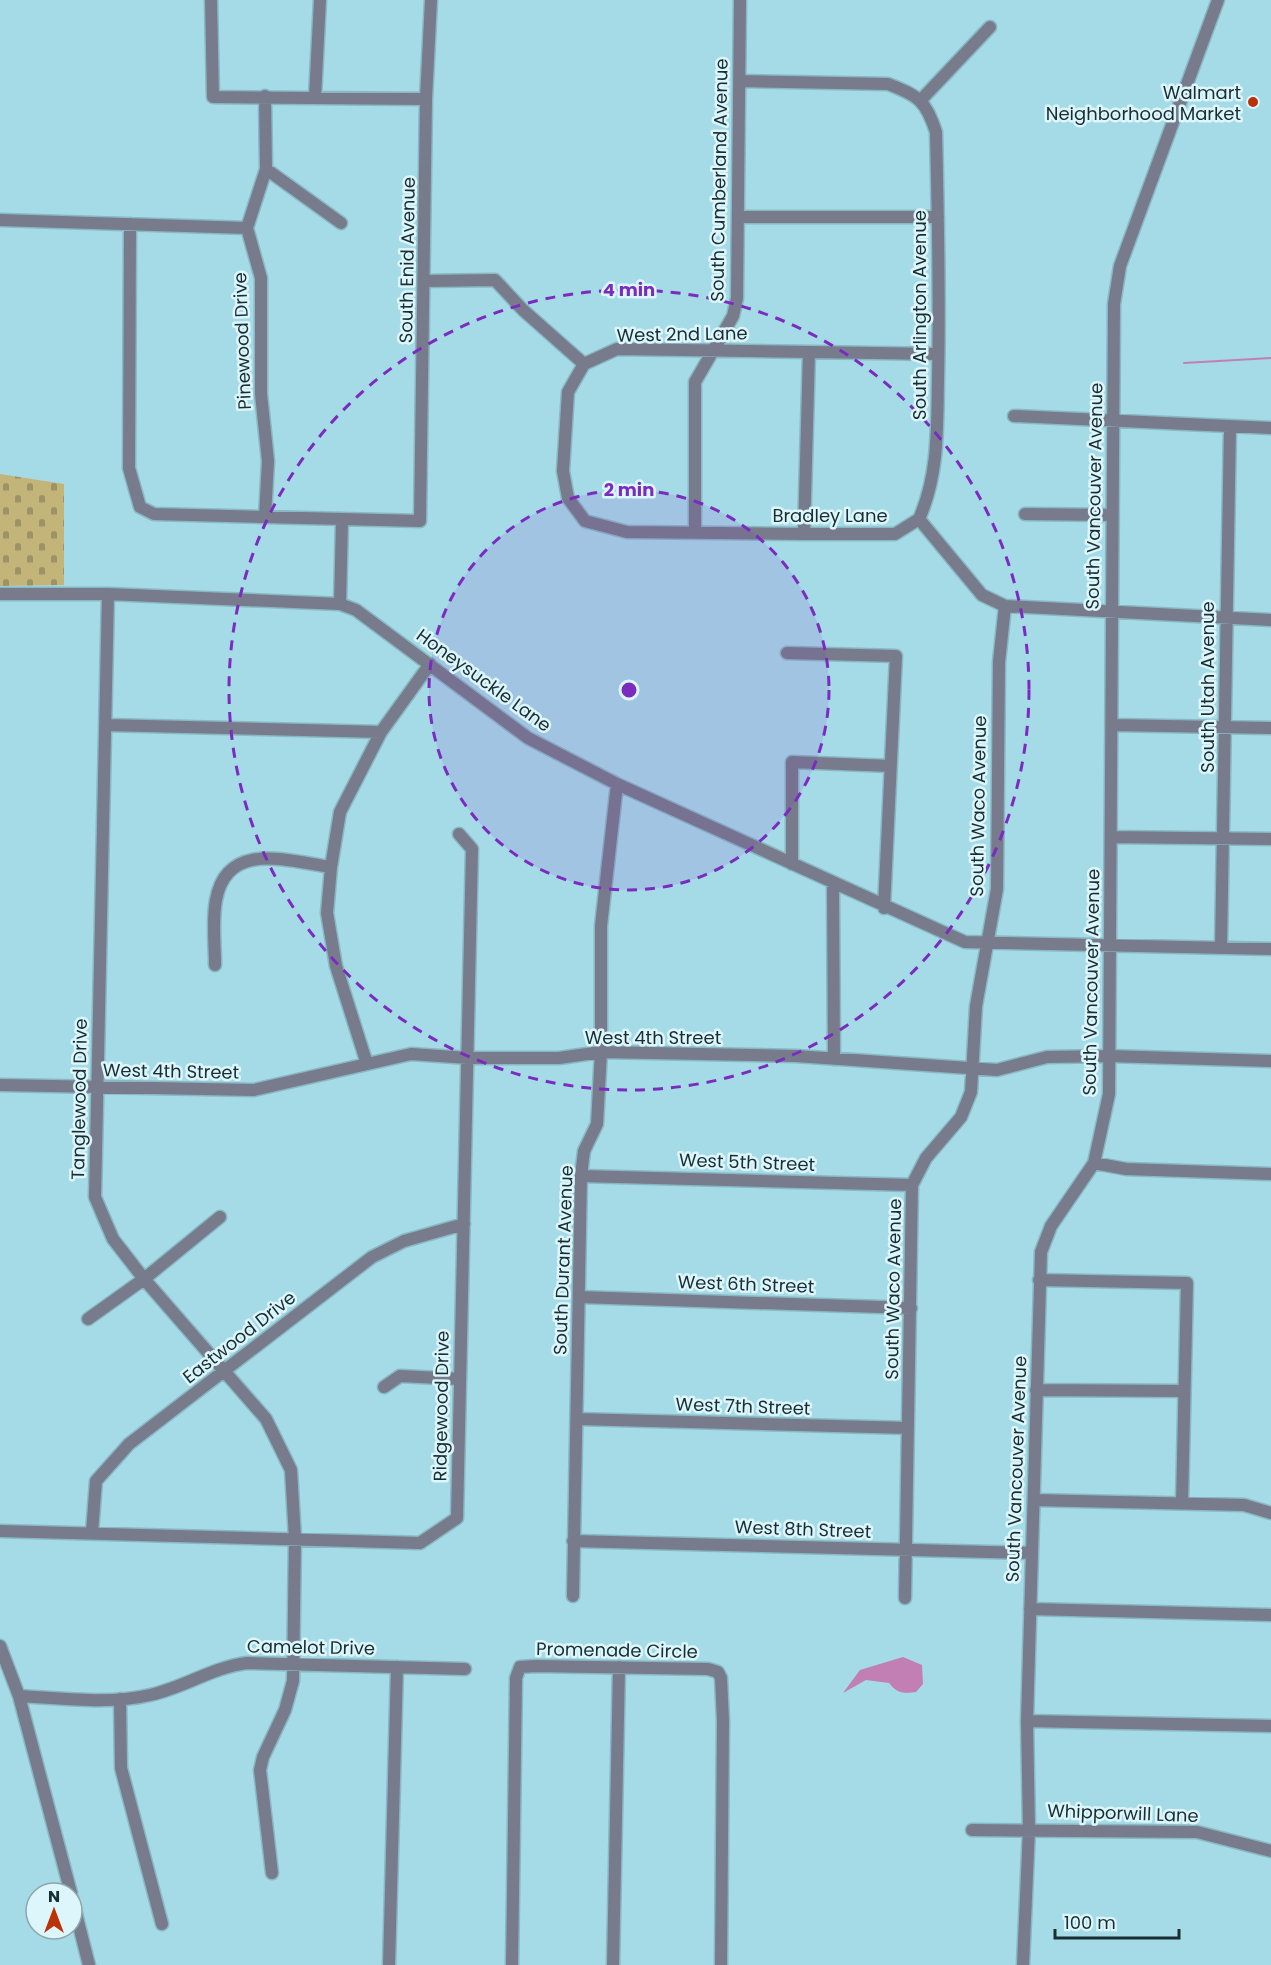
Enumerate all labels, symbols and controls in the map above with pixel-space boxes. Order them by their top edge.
street label: South Cumberland Avenue [704,58,734,302]
place label: Walmart Neighborhood Market [1046,80,1241,126]
marker: Walmart Neighborhood Market [1246,95,1260,109]
street label: South Enid Avenue [393,177,421,343]
street label: South Arlington Avenue [907,210,932,420]
street label: Pinewood Drive [227,272,257,410]
text: 4 min [603,277,655,302]
street label: West 2nd Lane [616,320,748,348]
street label: South Vancouver Avenue [1080,382,1108,610]
text: 2 min [604,477,654,502]
street label: Bradley Lane [772,503,888,528]
street label: South Utah Avenue [1195,601,1220,773]
street label: Honeysuckle Lane [412,623,556,737]
centre of rings [619,680,639,700]
street label: South Waco Avenue [964,715,992,897]
street label: South Vancouver Avenue [1077,868,1105,1096]
street label: Tanglewood Drive [65,1018,93,1180]
street label: West 4th Street [585,1025,721,1050]
street label: West 4th Street [103,1057,239,1085]
street label: West 5th Street [678,1147,816,1177]
street label: South Durant Avenue [547,1165,579,1355]
street label: South Waco Avenue [879,1198,907,1380]
street label: West 6th Street [677,1269,815,1299]
street label: Eastwood Drive [177,1285,301,1389]
street label: Ridgewood Drive [427,1330,455,1482]
street label: South Vancouver Avenue [1000,1355,1032,1583]
street label: West 7th Street [675,1391,811,1421]
street label: West 8th Street [734,1514,872,1544]
street label: Camelot Drive [247,1633,375,1661]
street label: Promenade Circle [536,1636,698,1664]
street label: Whipporwill Lane [1047,1798,1199,1828]
north arrow [24,1881,84,1941]
text: N [48,1885,60,1908]
scale bar [1055,1902,1180,1940]
text: 100 m [1064,1910,1116,1935]

